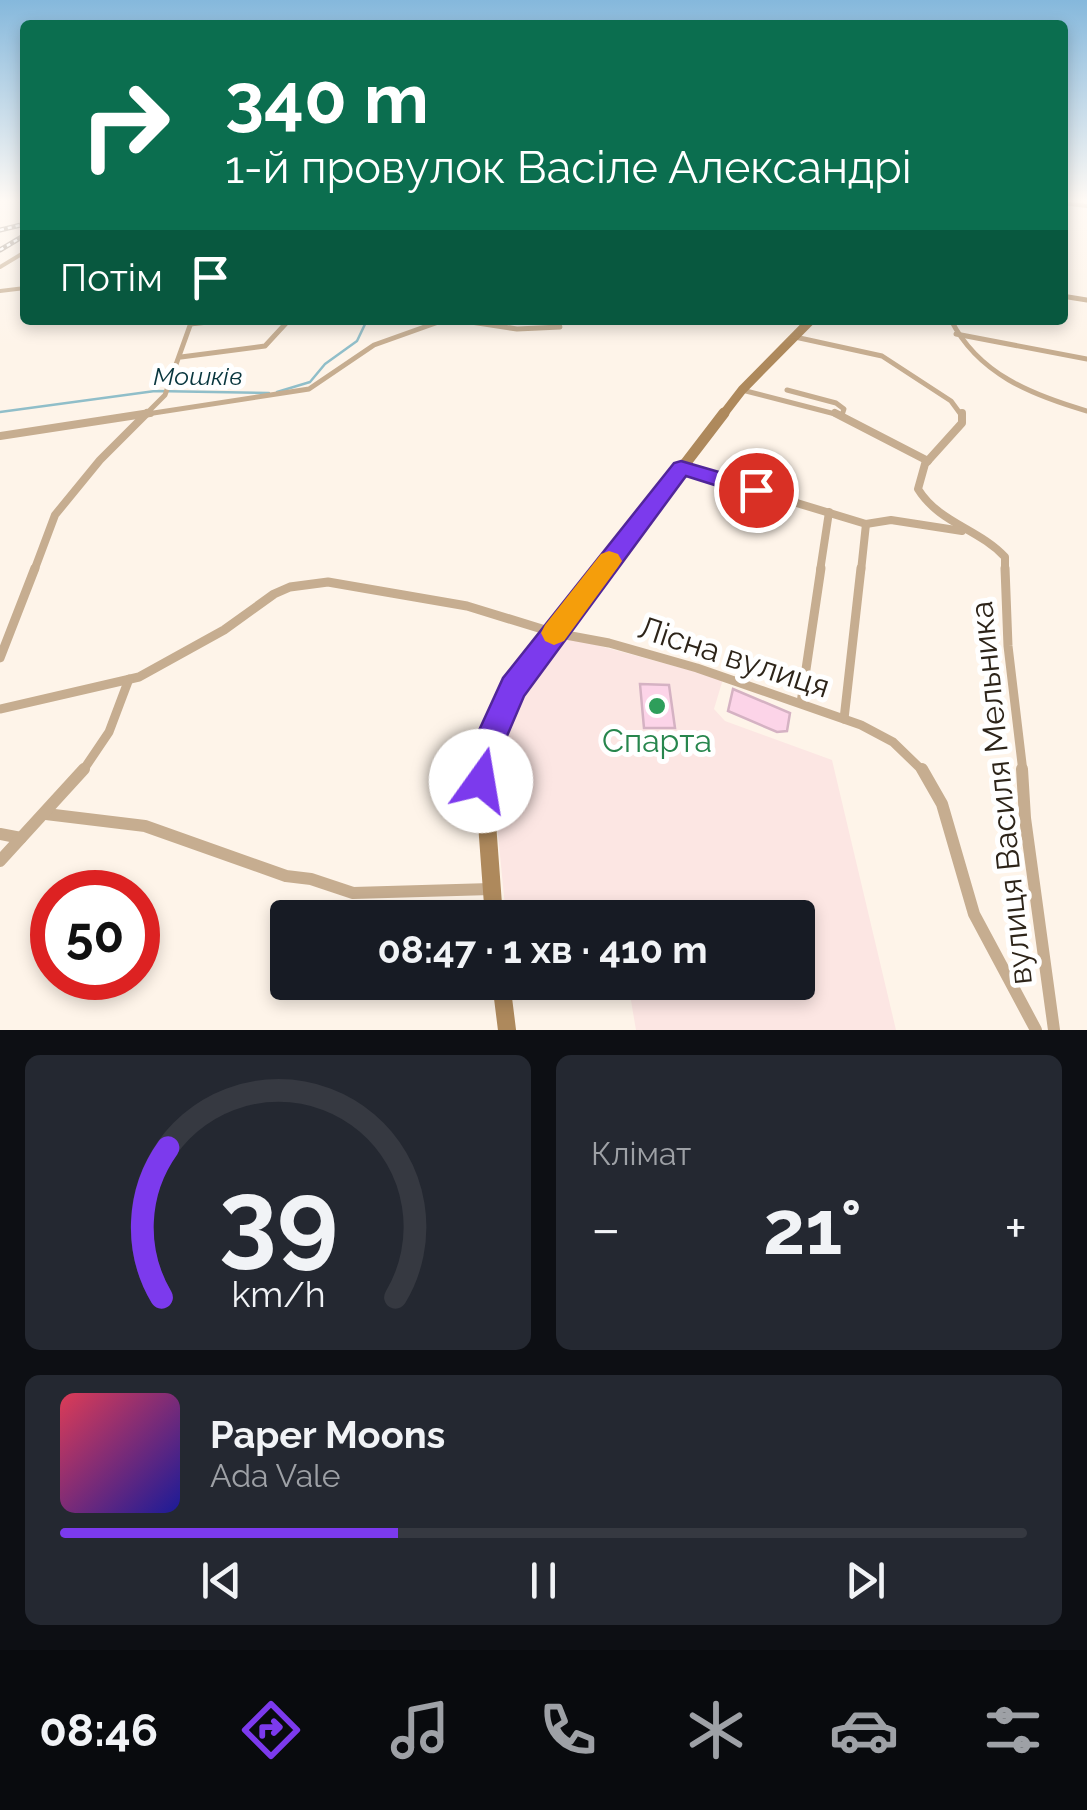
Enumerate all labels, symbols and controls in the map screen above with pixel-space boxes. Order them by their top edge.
text: 340 m [225,57,429,139]
icon: right [60,60,190,190]
text: 1-й провулок Васіле Александрі [225,141,912,194]
icon: arrive [183,250,238,305]
text: Потім [60,255,163,300]
water label: Мошків [153,361,243,391]
pin [714,448,799,533]
icon: arrive [729,463,784,518]
street label: вулиця Василя Мельника [962,600,1039,987]
street label: Лісна вулиця [634,608,834,705]
marker: Спарта [646,695,668,717]
place label: Спарта [602,722,712,759]
position arrow [429,729,533,833]
speed limit sign: 50 [30,870,160,1000]
text: 08:47 · 1 хв · 410 m [377,927,708,972]
text: Клімат [591,1135,691,1172]
text: 39 [218,1157,338,1279]
text: 21° [763,1183,862,1272]
text: − [591,1196,621,1261]
text: + [1004,1196,1027,1261]
text: km/h [231,1273,325,1315]
text: Paper Moons [210,1412,445,1457]
text: Ada Vale [210,1457,341,1494]
icon: previous [194,1553,249,1608]
icon: pause [516,1553,571,1608]
icon: next [838,1553,893,1608]
icon: directions [236,1695,306,1765]
icon: music [385,1695,455,1765]
icon: phone [533,1695,603,1765]
icon: climate [681,1695,751,1765]
icon: car [829,1695,899,1765]
icon: filters [978,1695,1048,1765]
text: 08:46 [39,1704,158,1757]

